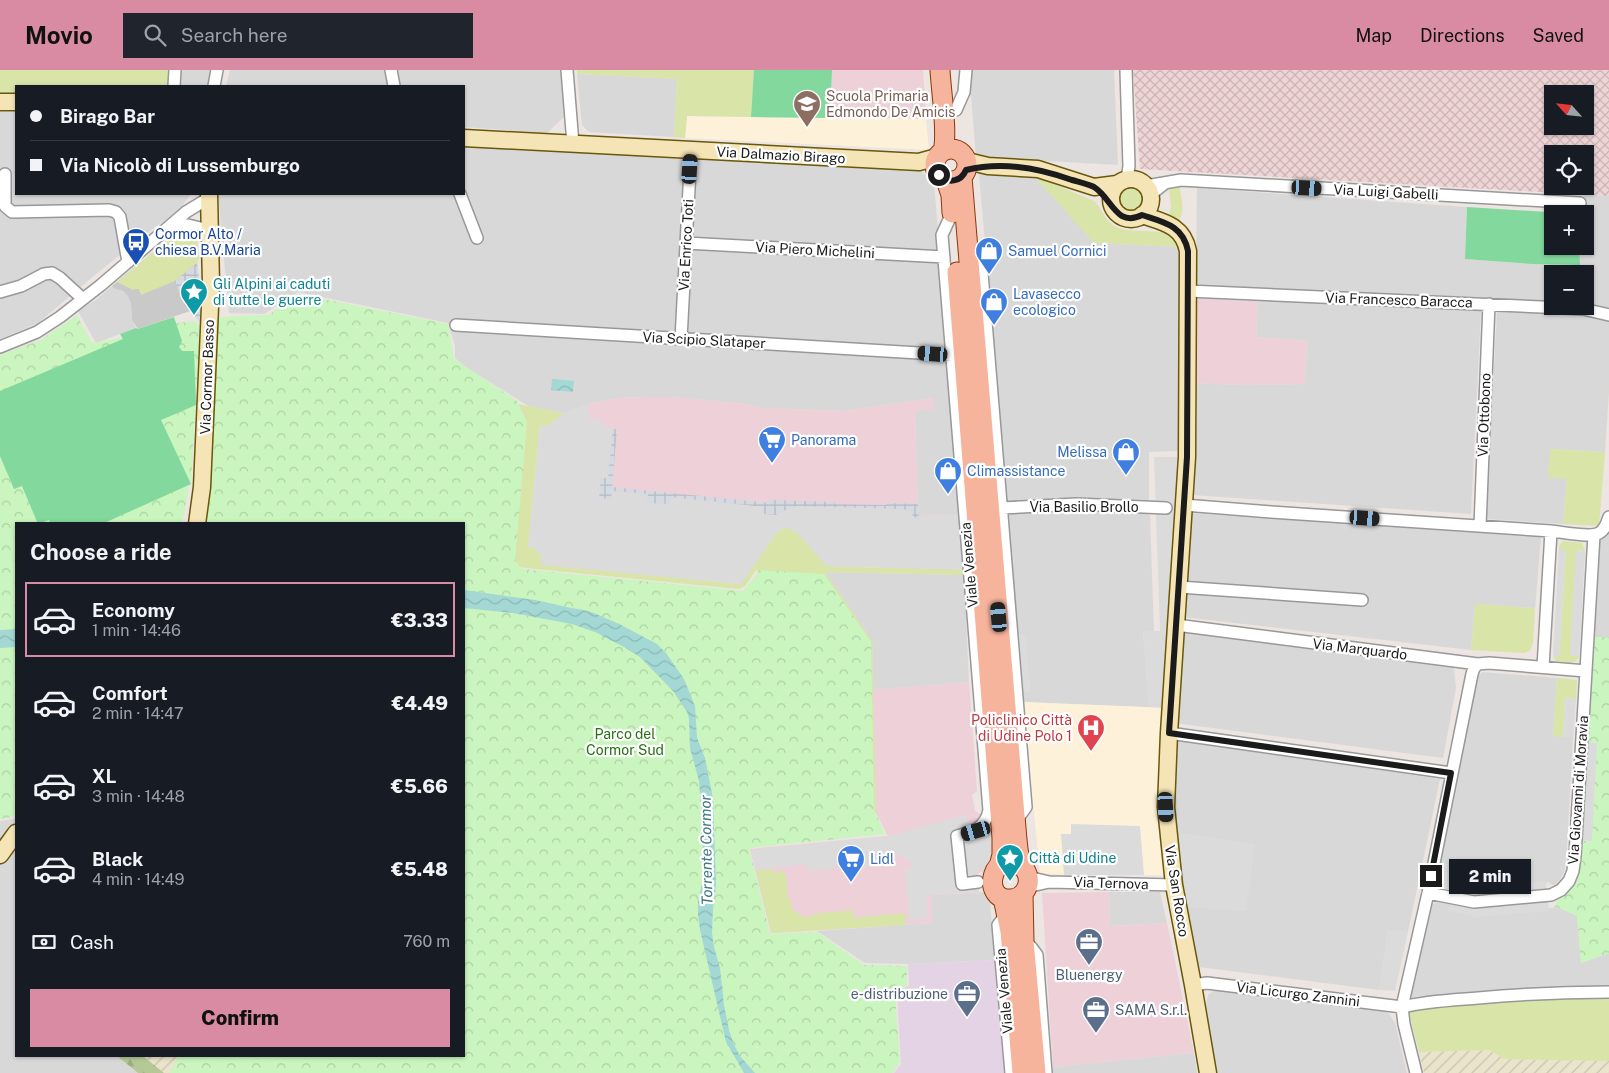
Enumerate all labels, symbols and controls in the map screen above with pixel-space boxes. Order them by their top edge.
search box [123,13,473,58]
text: Movio [25,21,93,49]
icon: search [141,21,169,49]
text: Search here [181,24,288,46]
text: Map [1355,25,1392,46]
text: Directions [1420,25,1505,46]
text: Saved [1533,25,1584,46]
north arrow [1544,85,1594,135]
map controls [1544,85,1594,315]
place label: Scuola Primaria Edmondo De Amicis [826,88,955,120]
school or university icon: Scuola Primaria Edmondo De Amicis [792,89,822,128]
text: Birago Bar [60,105,155,127]
street label: Via Dalmazio Birago [716,144,846,166]
button: locate [1544,145,1594,195]
text: Via Nicolò di Lussemburgo [60,154,300,176]
car [681,154,698,184]
route start [928,164,950,186]
car [1291,180,1322,196]
street label: Via Luigi Gabelli [1333,181,1439,203]
street label: Via Enrico Toti [676,199,696,291]
button: + [1544,205,1594,255]
place label: Cormor Alto / chiesa B.V.Maria [155,226,261,258]
bus stop icon: Cormor Alto / chiesa B.V.Maria [121,227,151,266]
shop icon: Samuel Cornici [974,236,1004,275]
street label: Via Piero Michelini [755,239,875,261]
place label: Samuel Cornici [1008,243,1106,259]
button: − [1544,265,1594,315]
place label: Gli Alpini ai caduti di tutte le guerre [213,276,330,308]
place icon: Gli Alpini ai caduti di tutte le guerre [179,277,209,316]
place label: Lavasecco ecologico [1013,286,1081,318]
shop icon: Lavasecco ecologico [979,287,1009,326]
street label: Via Francesco Baracca [1325,289,1473,311]
street label: Via Cormor Basso [197,319,217,435]
street label: Via Scipio Slataper [642,329,766,351]
car [917,345,948,363]
street label: Via Ottobono [1475,372,1493,457]
supermarket icon: Panorama [757,425,787,464]
place label: Panorama [791,432,856,448]
shop icon: Melissa [1111,437,1141,476]
place label: Melissa [1057,444,1107,460]
shop icon: Climassistance [933,456,963,495]
place label: Climassistance [967,463,1065,479]
street label: Via Basilio Brollo [1029,499,1139,515]
car [1349,509,1380,527]
street label: Viale Venezia [957,522,981,608]
text: Choose a ride [30,539,172,565]
icon: car [32,597,77,642]
text: Economy [92,599,175,621]
car [990,601,1007,633]
text: €3.33 [391,609,448,631]
text: 1 min · 14:46 [92,621,181,640]
street label: Via Marquardo [1312,635,1408,663]
icon: car [32,680,77,725]
text: Comfort [92,682,168,704]
text: €4.49 [391,692,448,714]
text: 2 min · 14:47 [92,704,184,723]
place label: Policlinico Città di Udine Polo 1 [971,712,1072,744]
hospital icon: Policlinico Città di Udine Polo 1 [1076,713,1106,752]
street label: Via Giovanni di Moravia [1565,715,1591,865]
park label: Parco del Cormor Sud [586,726,664,758]
icon: car [32,763,77,808]
text: XL [92,765,117,787]
text: €5.66 [391,775,448,797]
text: 3 min · 14:48 [92,787,185,806]
car [1157,792,1174,822]
water label: Torrente Cormor [697,794,715,905]
car [959,820,992,842]
place icon: Città di Udine [995,843,1025,882]
supermarket icon: Lidl [836,844,866,883]
street label: Via San Rocco [1162,844,1192,938]
icon: car [32,846,77,891]
text: Black [92,848,143,870]
place label: Città di Udine [1029,850,1116,866]
place label: Lidl [870,851,894,867]
text: €5.48 [391,858,448,880]
callout: 2 min [1448,858,1531,894]
route end [1420,865,1442,887]
text: 2 min [1469,867,1511,886]
text: 4 min · 14:49 [92,870,185,889]
street label: Via Ternova [1073,874,1149,892]
office icon: Bluenergy [1074,927,1104,966]
icon: cash [30,928,58,956]
text: Cash [70,931,114,953]
text: 760 m [403,932,450,951]
street label: Viale Venezia [992,948,1016,1034]
place label: Bluenergy [1056,967,1123,983]
street label: Via Licurgo Zannini [1235,978,1361,1010]
office icon: e-distribuzione [952,979,982,1018]
place label: e-distribuzione [851,986,948,1002]
button: Confirm [30,989,450,1047]
office icon: SAMA S.r.l. [1081,995,1111,1034]
place label: SAMA S.r.l. [1115,1002,1187,1018]

